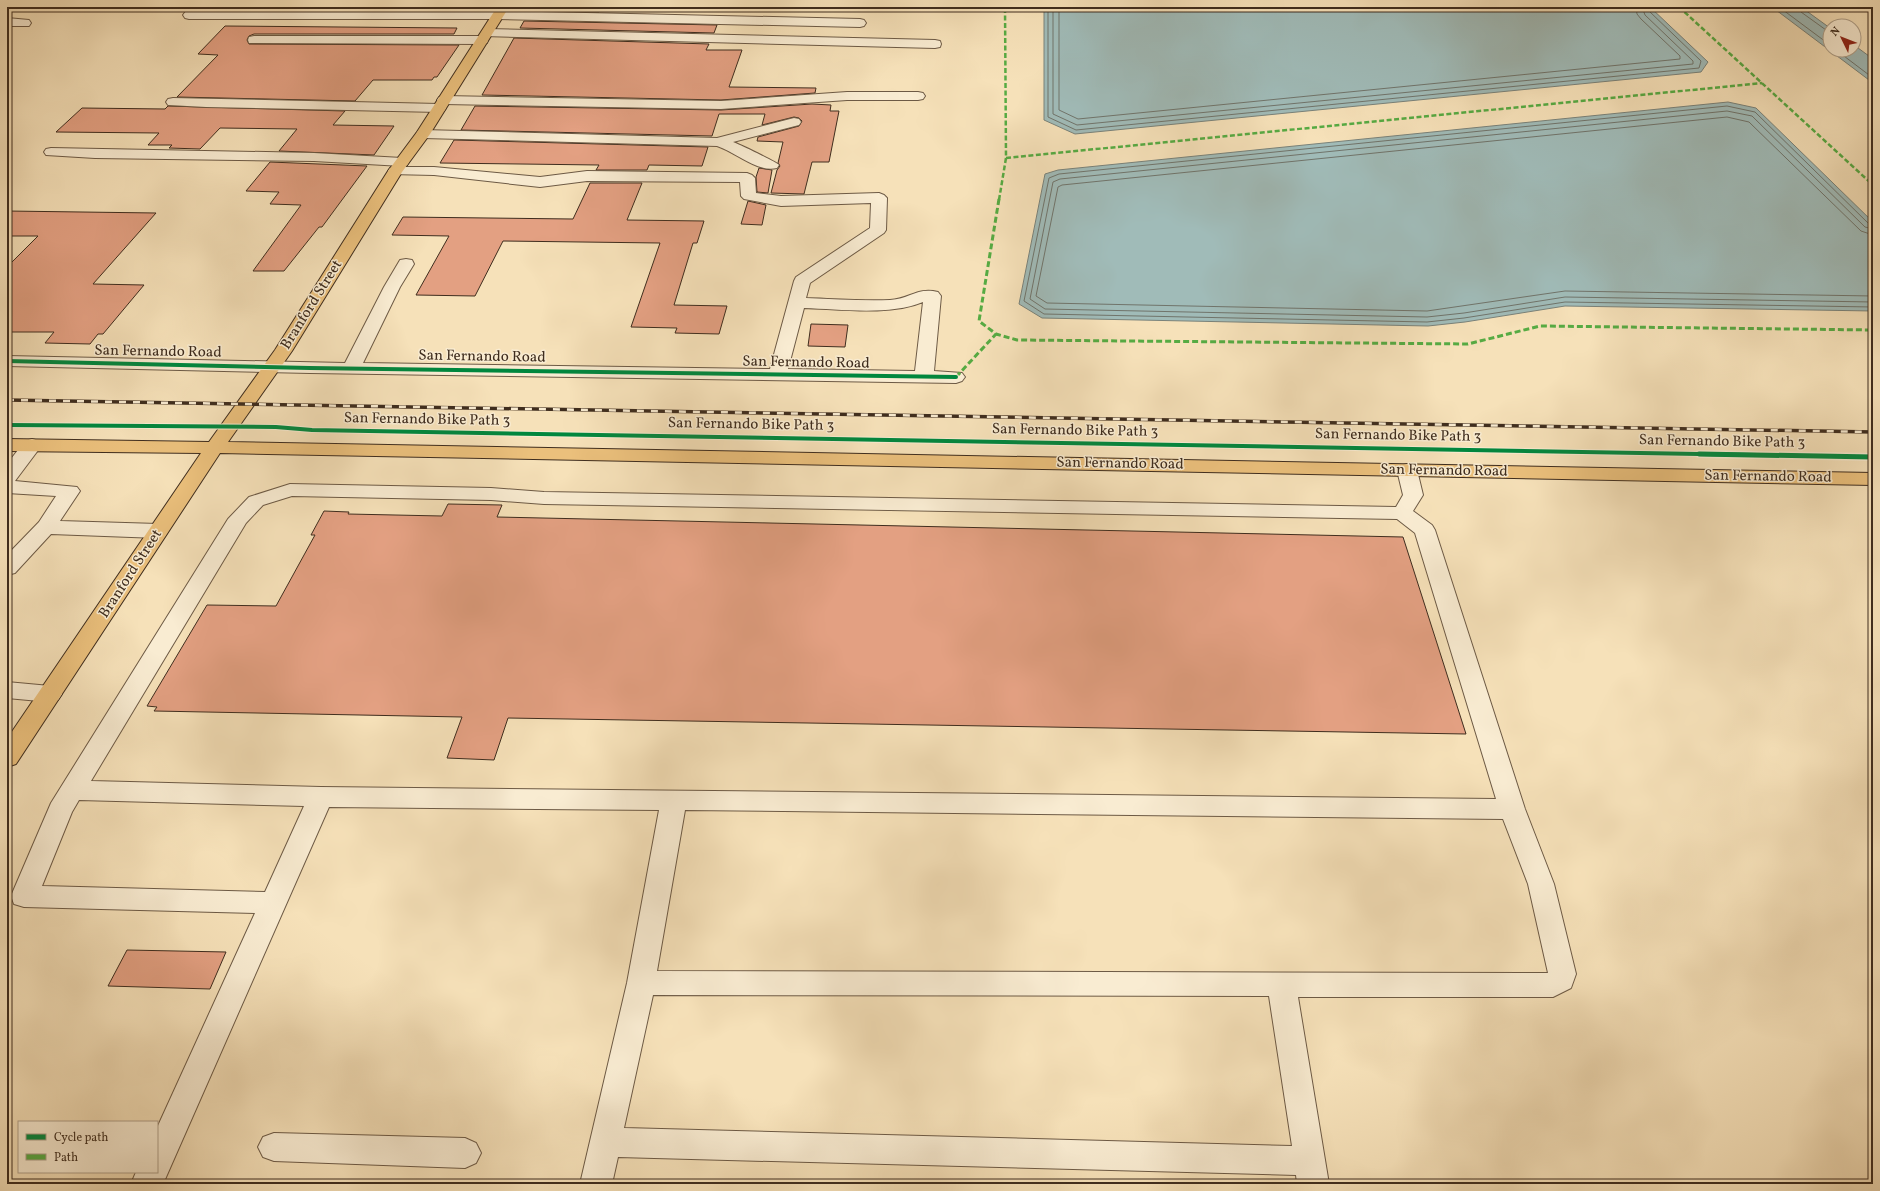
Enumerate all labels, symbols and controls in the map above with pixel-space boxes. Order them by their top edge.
north arrow [1822,18,1862,58]
text: N [1828,24,1844,40]
street label: Branford Street [276,256,348,354]
street label: San Fernando Road [94,340,222,364]
street label: San Fernando Road [418,345,546,369]
street label: San Fernando Road [742,351,870,375]
street label: San Fernando Bike Path 3 [344,408,510,432]
street label: San Fernando Bike Path 3 [668,413,834,437]
street label: San Fernando Bike Path 3 [992,419,1158,443]
street label: San Fernando Bike Path 3 [1315,424,1481,448]
street label: San Fernando Bike Path 3 [1639,430,1805,454]
street label: San Fernando Road [1056,452,1184,476]
street label: San Fernando Road [1380,459,1508,483]
street label: San Fernando Road [1704,465,1832,489]
street label: Branford Street [94,525,168,623]
legend [18,1121,158,1173]
text: Cycle path [54,1130,109,1146]
text: Path [54,1150,78,1166]

